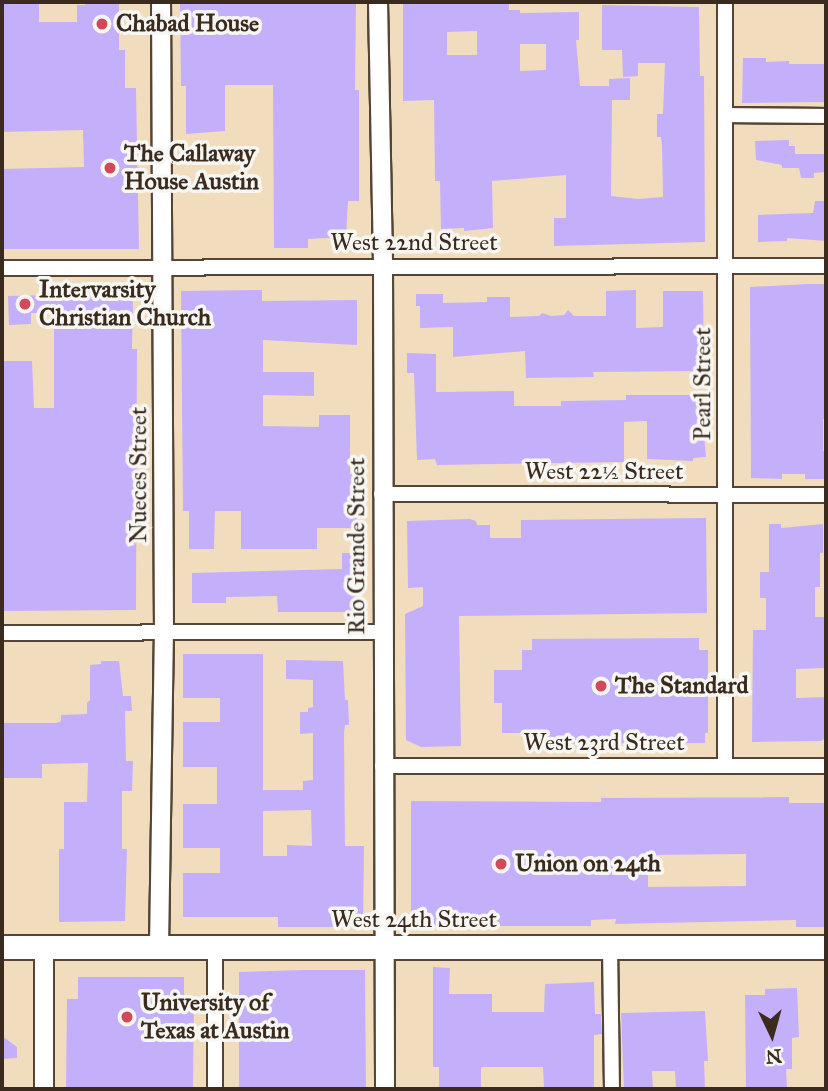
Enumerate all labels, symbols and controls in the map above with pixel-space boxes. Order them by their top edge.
place label: Chabad House [116,10,259,38]
marker: Chabad House [94,16,110,32]
place label: The Callaway House Austin [124,140,259,196]
marker: The Callaway House Austin [102,160,118,176]
street label: West 22nd Street [330,229,498,257]
place label: Intervarsity Christian Church [39,276,211,332]
marker: Intervarsity Christian Church [17,296,33,312]
street label: Pearl Street [689,327,717,441]
street label: Nueces Street [125,407,153,543]
street label: Rio Grande Street [343,457,371,635]
street label: West 22½ Street [524,458,684,486]
place label: The Standard [615,672,748,700]
marker: The Standard [593,678,609,694]
street label: West 23rd Street [523,729,685,757]
place label: Union on 24th [515,850,661,878]
marker: Union on 24th [493,856,509,872]
street label: West 24th Street [331,906,497,934]
place label: University of Texas at Austin [141,989,289,1045]
north arrow [737,1000,807,1070]
marker: University of Texas at Austin [119,1009,135,1025]
text: N [765,1044,783,1069]

